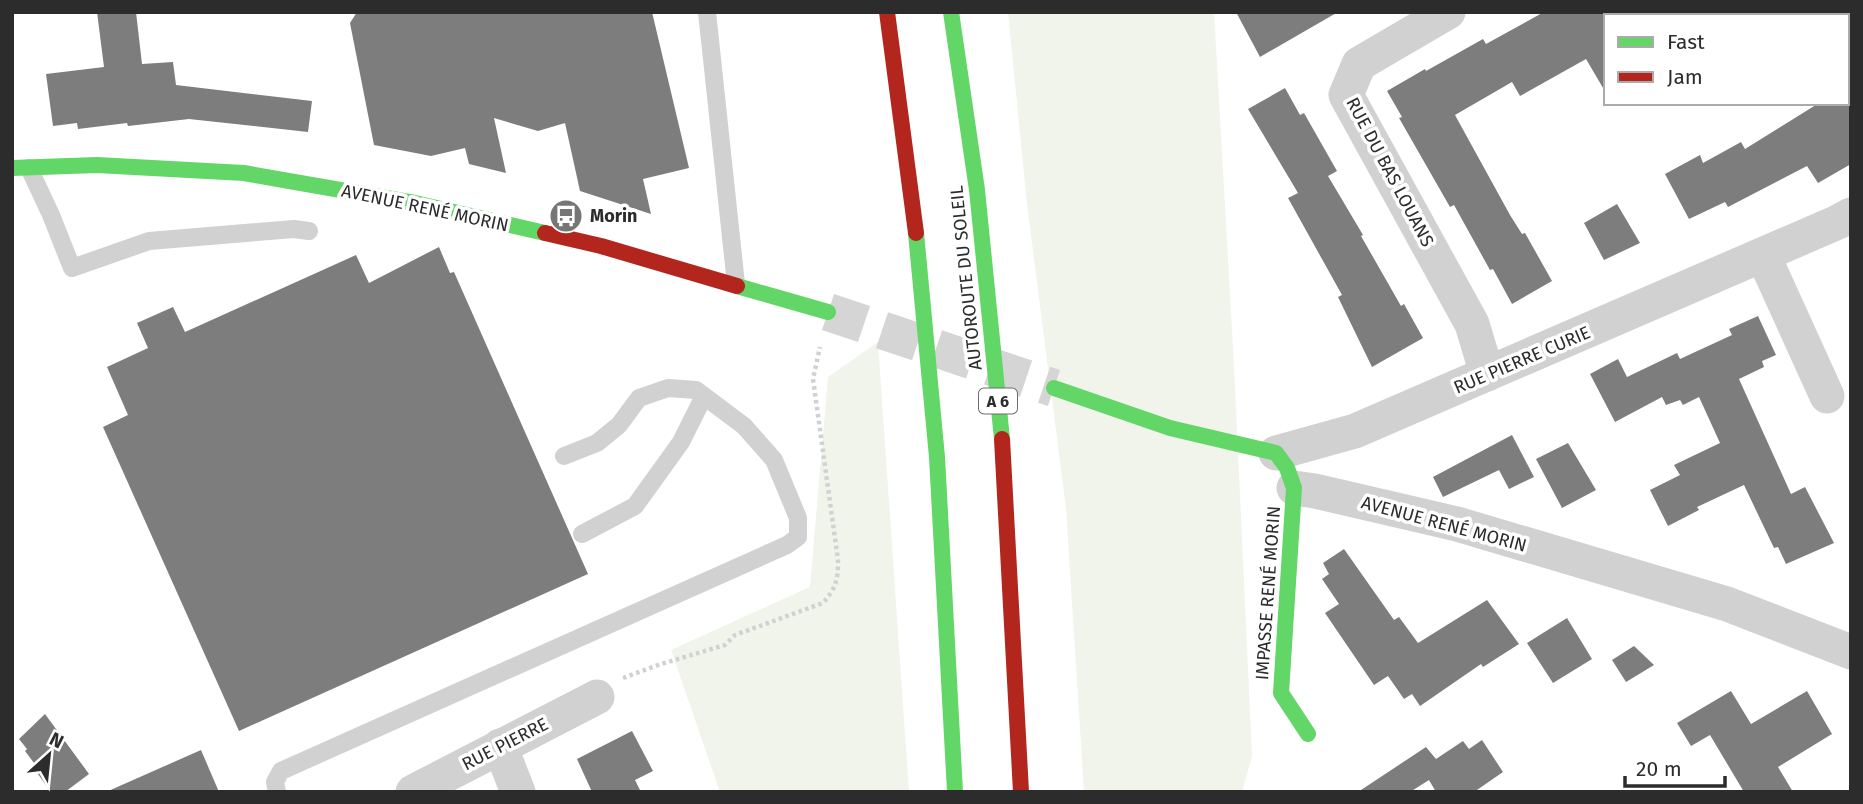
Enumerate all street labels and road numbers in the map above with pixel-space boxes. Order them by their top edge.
street label: RUE DU BAS LOUANS [1341,94,1439,251]
street label: AVENUE RENÉ MORIN [339,179,511,236]
street label: AUTOROUTE DU SOLEIL [945,185,987,371]
street label: RUE PIERRE CURIE [1450,321,1594,399]
road number: A 6 [979,388,1017,414]
street label: AVENUE RENÉ MORIN [1359,490,1529,557]
street label: IMPASSE RENÉ MORIN [1250,505,1285,681]
street label: RUE PIERRE [458,713,552,775]

